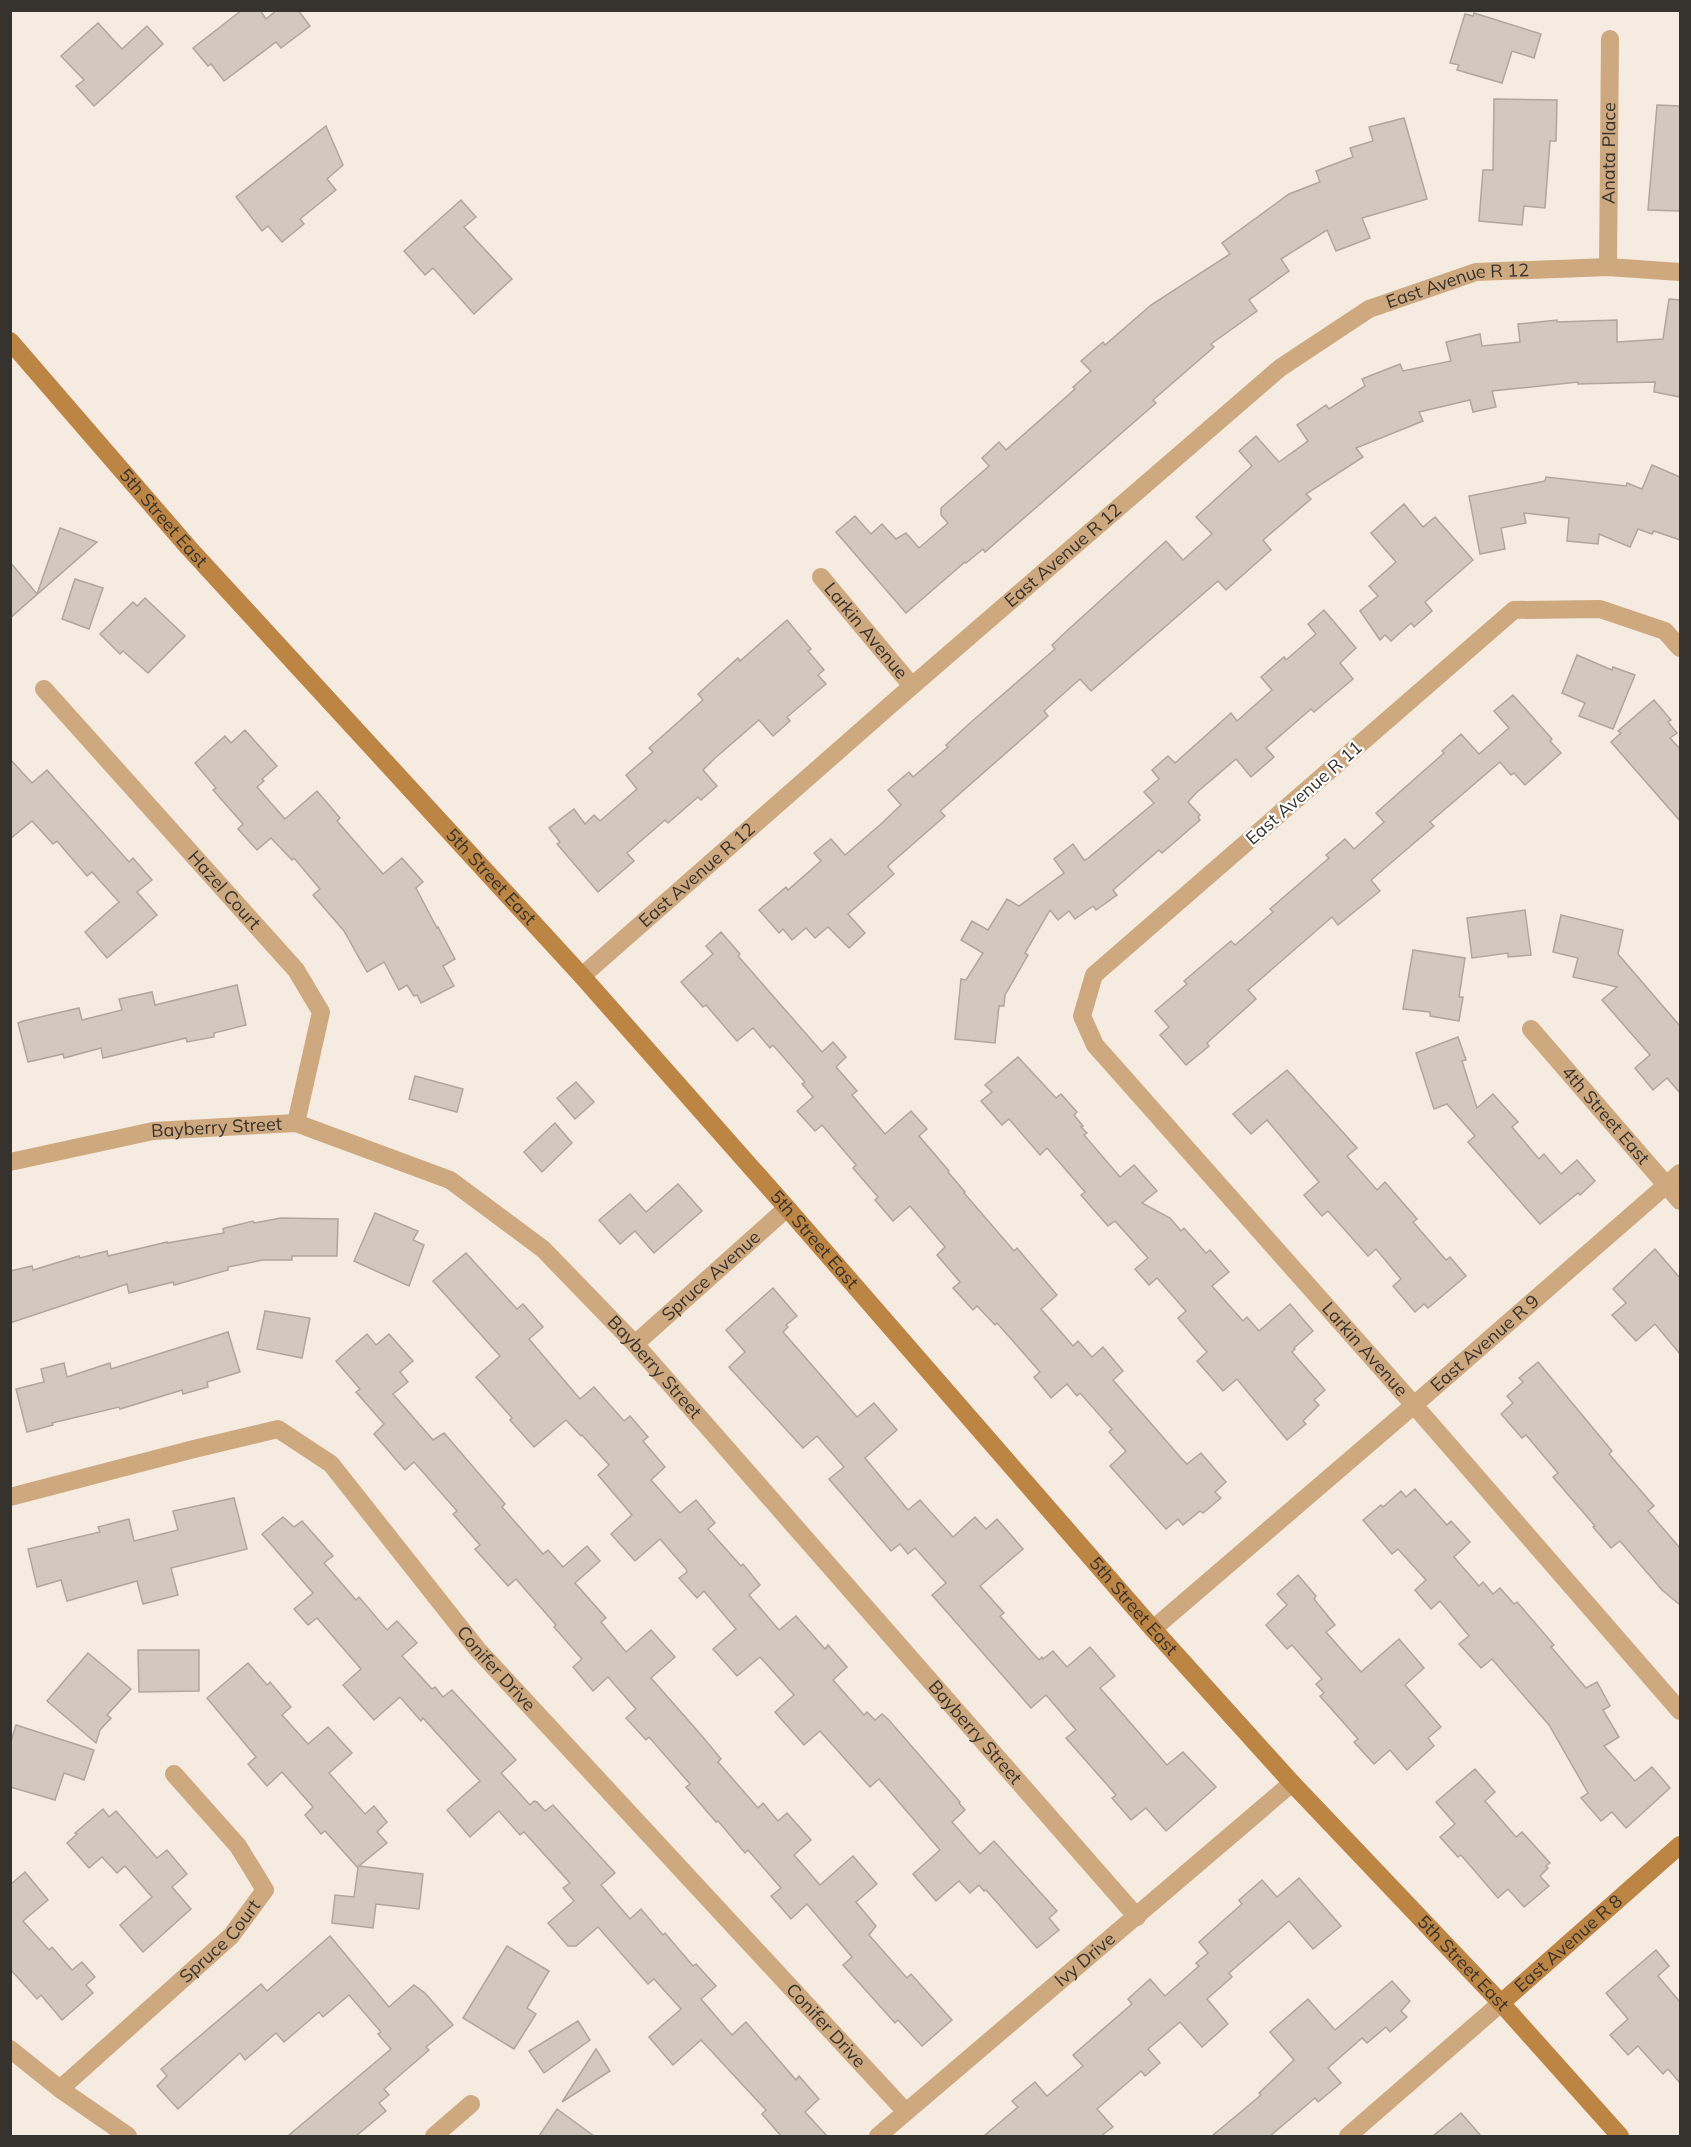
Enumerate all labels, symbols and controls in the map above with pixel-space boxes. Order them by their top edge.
street label: Anata Place [1597,102,1620,204]
street label: East Avenue R 12 [1383,258,1529,313]
street label: 5th Street East [114,464,213,572]
street label: East Avenue R 12 [999,498,1126,612]
street label: Larkin Avenue [819,577,913,683]
street label: East Avenue R 11 [1241,736,1367,850]
street label: East Avenue R 12 [634,817,760,932]
street label: 5th Street East [441,823,541,930]
street label: Hazel Court [183,845,266,934]
street label: 4th Street East [1557,1061,1655,1169]
street label: Bayberry Street [151,1112,283,1142]
street label: 5th Street East [766,1185,864,1293]
street label: Spruce Avenue [656,1225,765,1326]
street label: East Avenue R 9 [1426,1289,1544,1396]
street label: Larkin Avenue [1317,1297,1413,1401]
street label: Bayberry Street [603,1310,707,1423]
street label: 5th Street East [1084,1552,1183,1660]
street label: Conifer Drive [452,1621,541,1716]
street label: Bayberry Street [924,1675,1027,1789]
street label: East Avenue R 8 [1509,1889,1627,1997]
street label: Spruce Court [174,1895,265,1988]
street label: 5th Street East [1413,1910,1514,2015]
street label: Ivy Drive [1050,1927,1120,1991]
street label: Conifer Drive [781,1978,871,2072]

